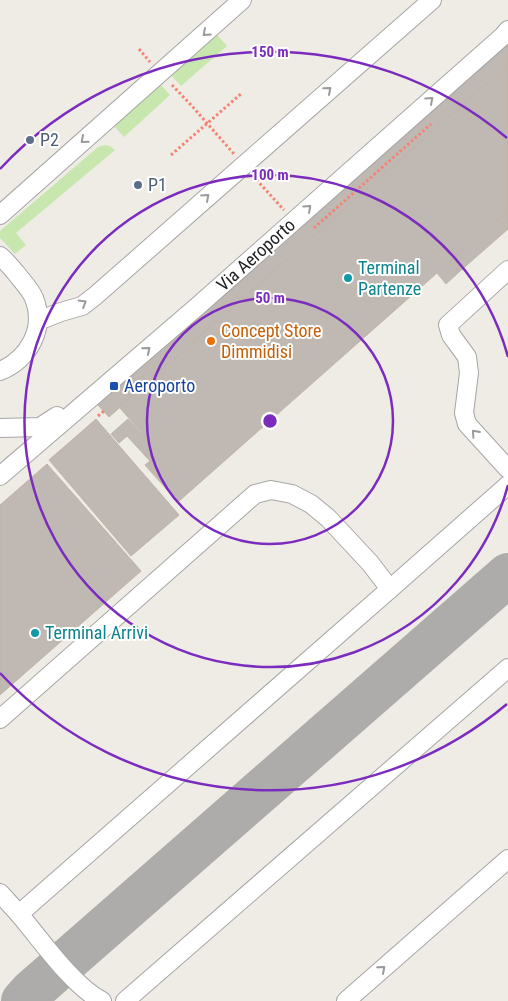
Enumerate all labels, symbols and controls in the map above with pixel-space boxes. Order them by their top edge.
one-way arrow [202,27,211,36]
text: 150 m [251,43,289,61]
one-way arrow [323,87,332,96]
one-way arrow [424,97,433,106]
place label: P2 [40,129,59,150]
marker: P2 [24,134,36,146]
one-way arrow [80,134,89,143]
text: 100 m [251,166,289,184]
place label: P1 [148,174,167,195]
marker: P1 [132,179,144,191]
one-way arrow [200,194,209,203]
one-way arrow [303,204,312,213]
street label: Via Aeroporto [212,214,299,295]
place label: Terminal Partenze [358,257,421,299]
marker: Terminal Partenze [342,272,354,284]
text: 50 m [255,289,285,307]
one-way arrow [78,300,87,310]
place label: Concept Store Dimmidisi [221,320,321,362]
marker: Concept Store Dimmidisi [205,335,217,347]
one-way arrow [142,347,151,356]
place label: Aeroporto [124,375,195,396]
marker: Aeroporto [108,380,120,392]
centre of rings [261,412,279,430]
one-way arrow [472,429,481,438]
place label: Terminal Arrivi [45,622,148,643]
marker: Terminal Arrivi [29,627,41,639]
one-way arrow [377,966,386,975]

